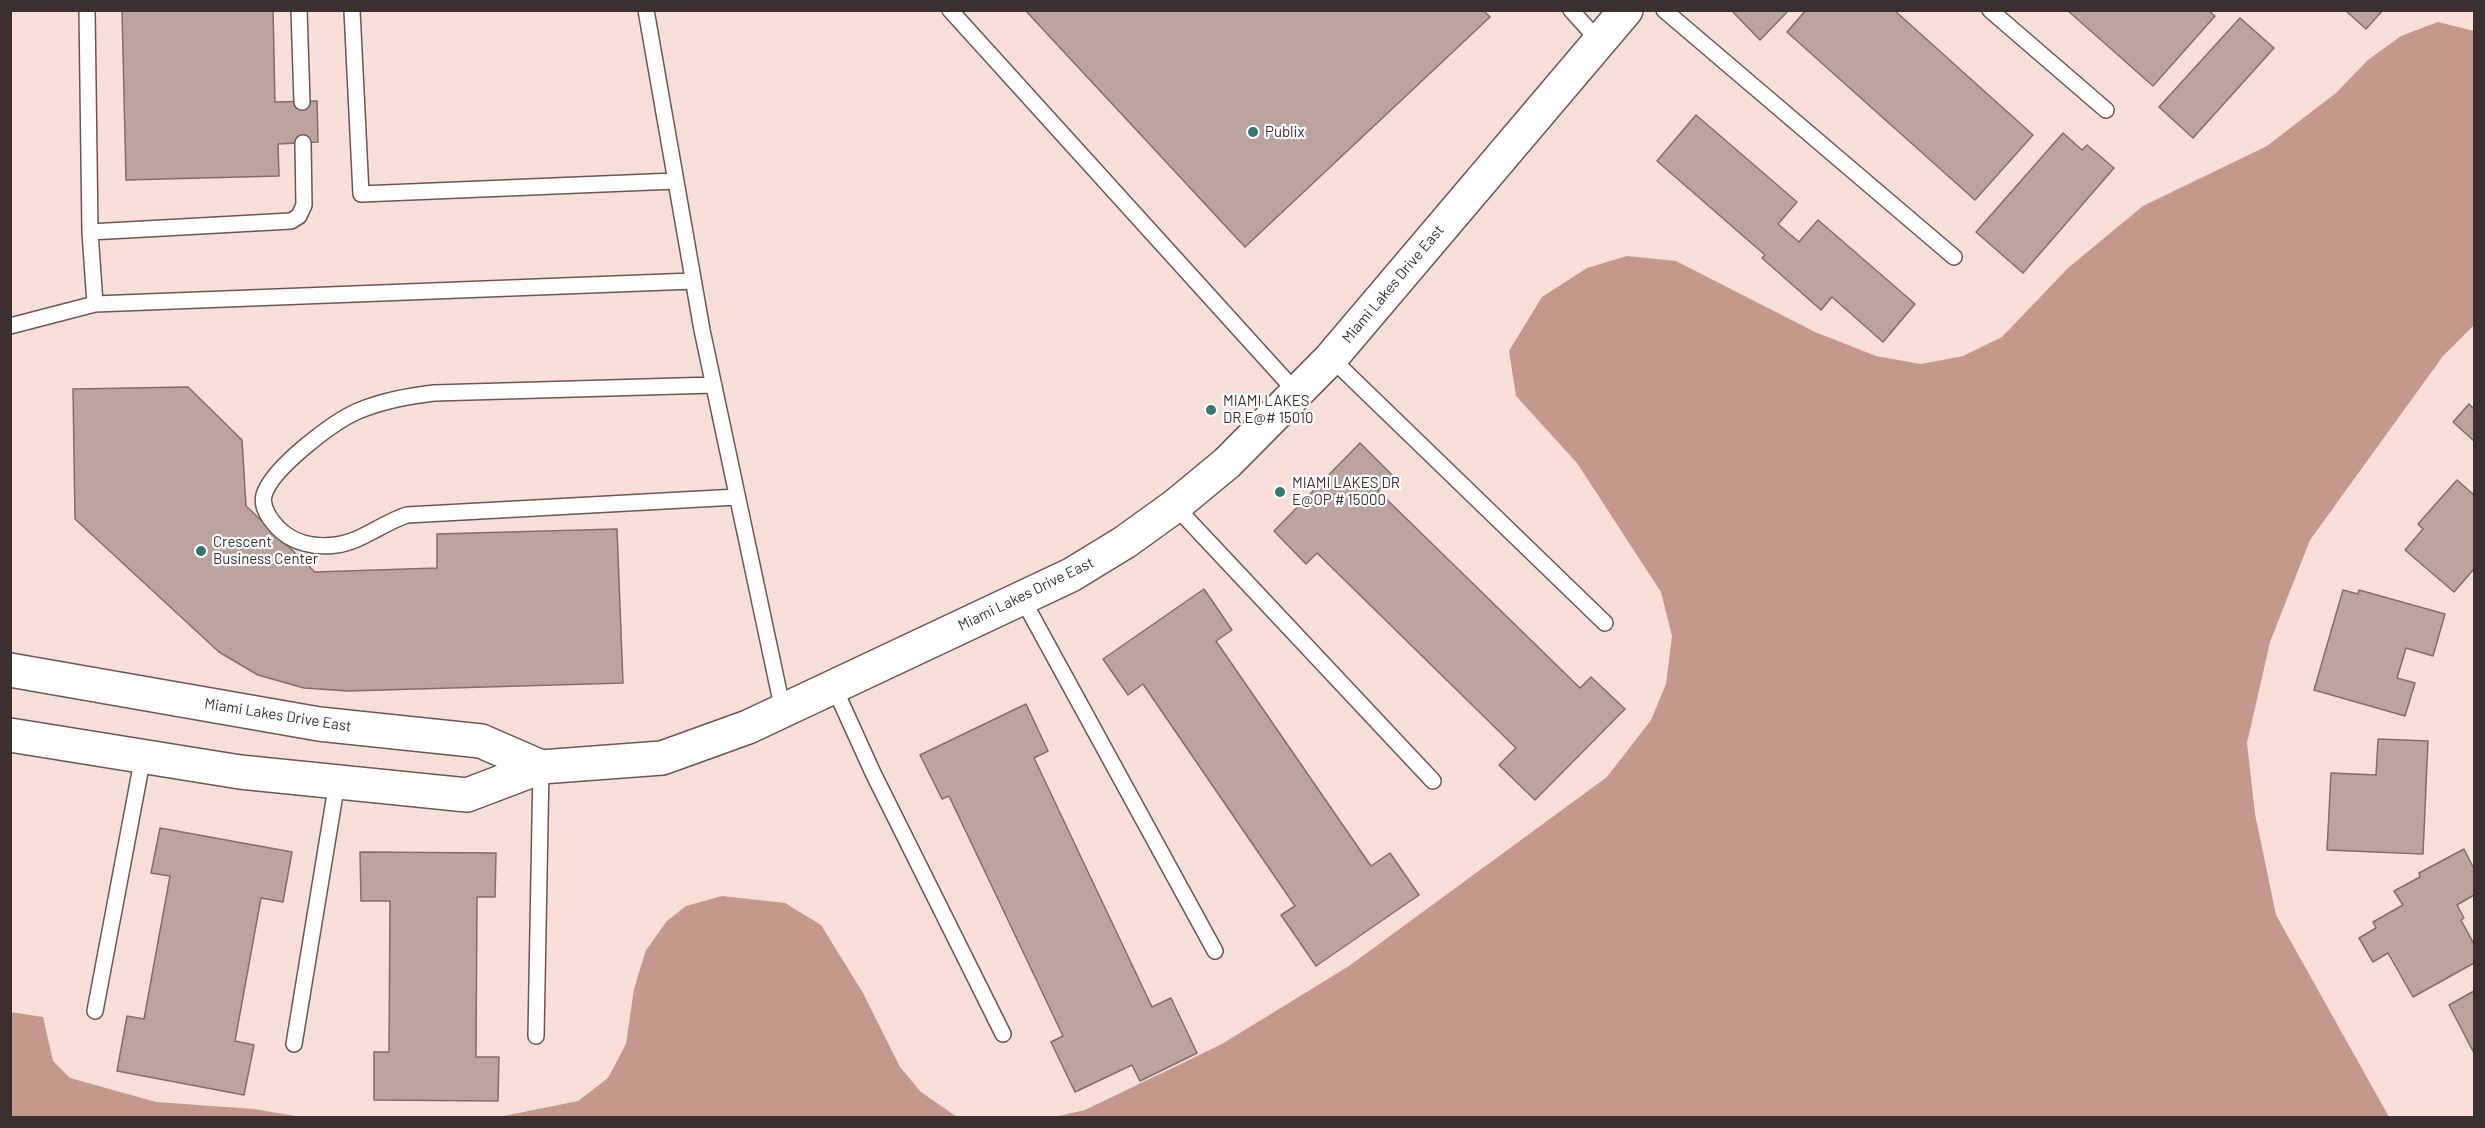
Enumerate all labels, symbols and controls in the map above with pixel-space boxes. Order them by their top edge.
place label: Publix [1265,123,1305,141]
marker: Publix [1246,125,1260,139]
street label: Miami Lakes Drive East [1338,221,1448,347]
place label: MIAMI LAKES DR E@# 15010 [1223,392,1314,427]
marker: MIAMI LAKES DR E@# 15010 [1204,403,1218,417]
place label: MIAMI LAKES DR E@OP # 15000 [1292,474,1400,509]
marker: MIAMI LAKES DR E@OP # 15000 [1273,485,1287,499]
place label: Crescent Business Center [213,533,318,568]
marker: Crescent Business Center [194,544,208,558]
street label: Miami Lakes Drive East [955,553,1097,635]
street label: Miami Lakes Drive East [203,694,353,736]

